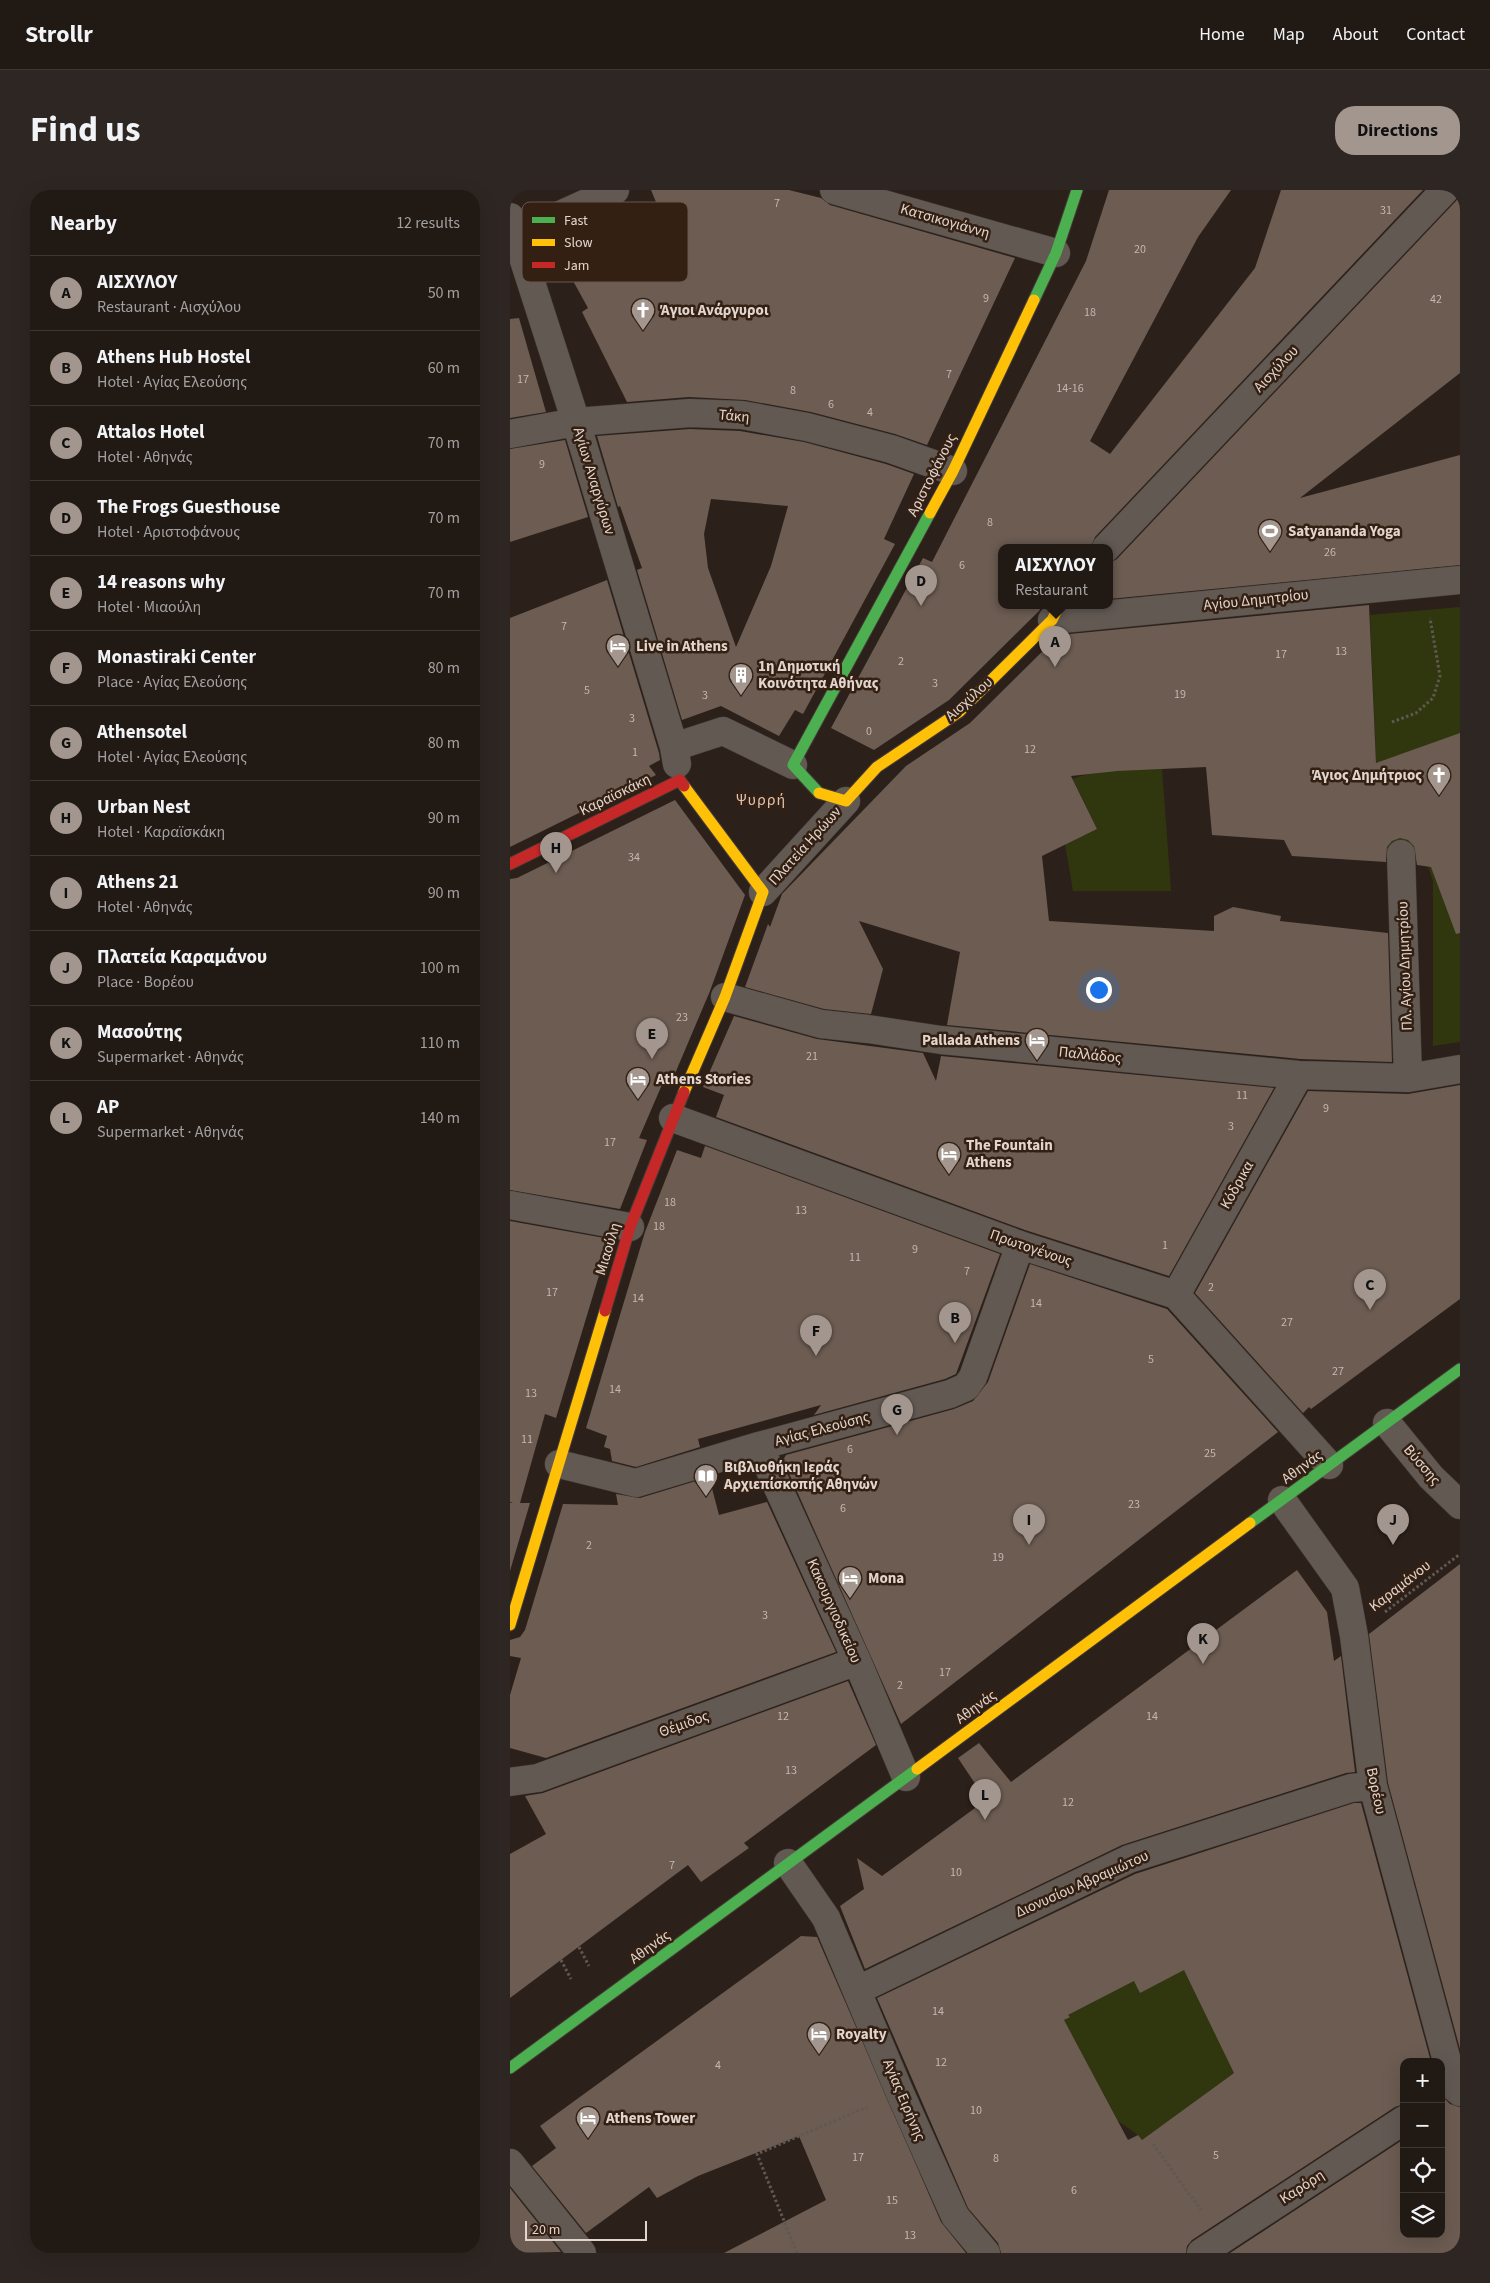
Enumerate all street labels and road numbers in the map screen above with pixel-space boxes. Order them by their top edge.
street label: Κατσικογιάννη [898,198,992,244]
street label: Αισχύλου [1249,341,1303,397]
street label: Τάκη [718,404,750,428]
street label: Αγίων Αναργύρων [568,425,620,537]
street label: Αριστοφάνους [902,429,962,520]
street label: Αγίου Δημητρίου [1202,584,1310,616]
street label: Αισχύλου [941,672,997,726]
street label: Καραϊσκάκη [576,769,654,821]
street label: Πλατεία Ηρώων [764,802,846,890]
street label: Πλ. Αγίου Δημητρίου [1392,901,1418,1031]
street label: Παλλάδος [1058,1041,1123,1069]
street label: Κόδρικα [1215,1157,1259,1213]
street label: Μιαούλη [590,1220,626,1278]
street label: Πρωτογένους [987,1224,1075,1272]
street label: Αγίας Ελεούσης [772,1406,872,1452]
street label: Βύσσης [1399,1440,1446,1490]
street label: Αθηνάς [1277,1445,1327,1489]
street label: Κακουργιοδικείου [802,1555,866,1667]
street label: Καραμάνου [1365,1555,1435,1617]
street label: Αθηνάς [951,1685,1001,1729]
street label: Θέμιδος [656,1705,712,1743]
street label: Βορέου [1361,1766,1391,1816]
street label: Διονυσίου Αβραμιώτου [1012,1845,1152,1923]
street label: Αθηνάς [625,1925,675,1969]
street label: Αγίας Ειρήνης [877,2056,931,2145]
street label: Καρόρη [1275,2165,1329,2209]

